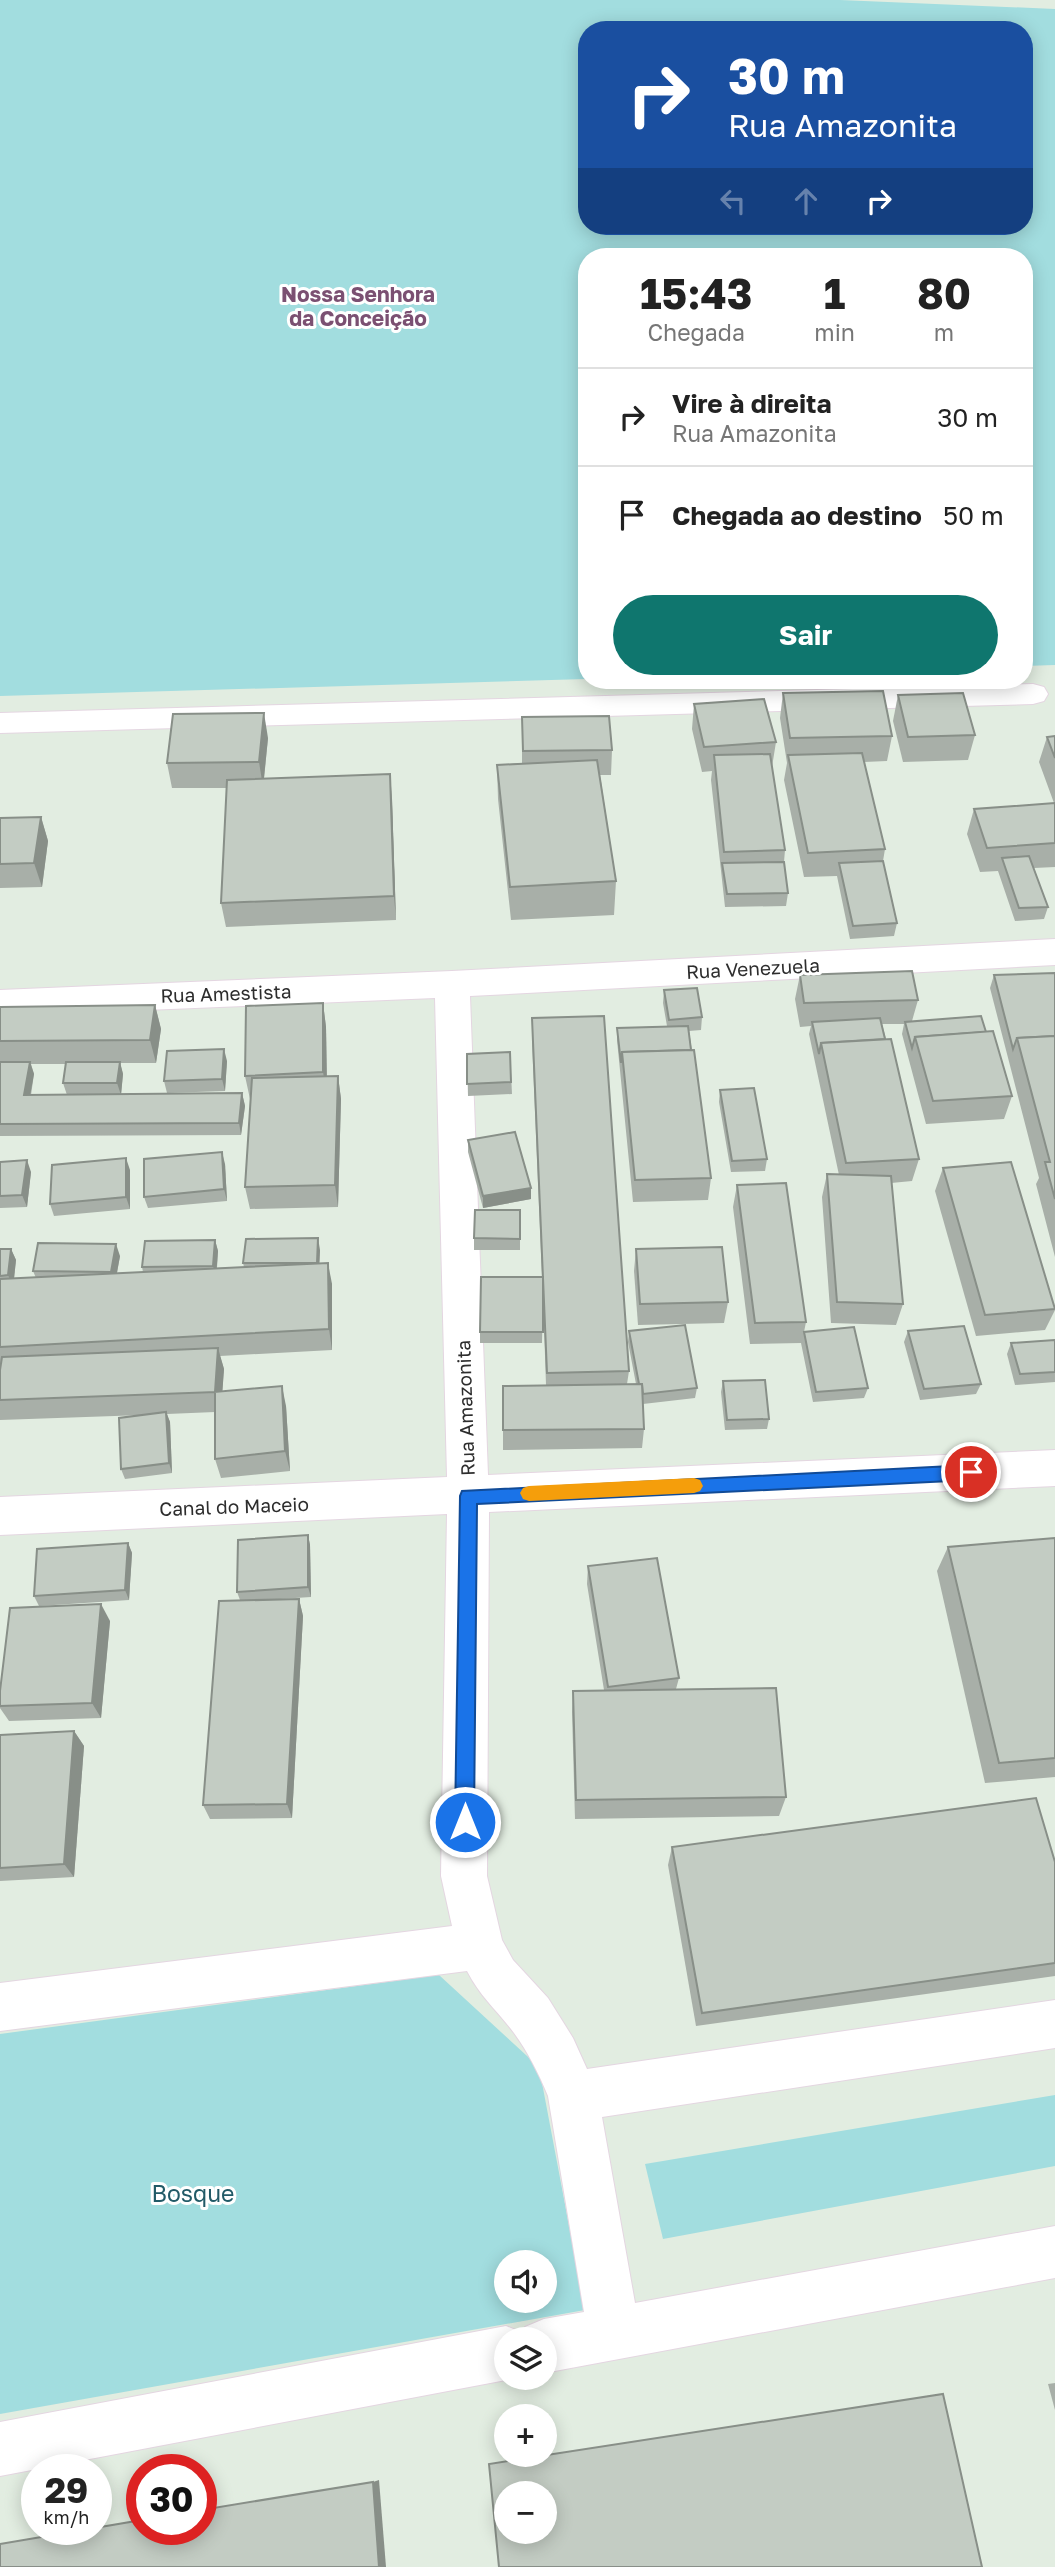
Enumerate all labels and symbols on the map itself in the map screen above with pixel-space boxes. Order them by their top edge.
district label: Nossa Senhora da Conceição [281,281,435,331]
street label: Rua Venezuela [686,953,820,983]
street label: Rua Amestista [160,979,292,1007]
street label: Rua Amazonita [451,1340,479,1476]
pin [941,1442,1001,1502]
street label: Canal do Maceio [159,1492,309,1520]
position arrow [428,1785,502,1859]
park label: Bosque [152,2179,234,2207]
speed limit sign: 30 [126,2454,217,2545]

